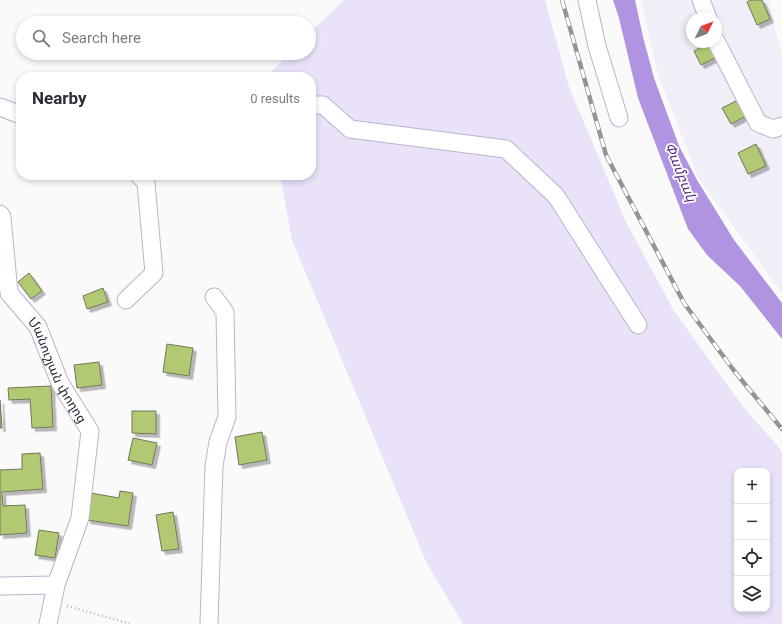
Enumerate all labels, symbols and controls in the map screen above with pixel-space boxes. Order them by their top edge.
north arrow [686,12,722,48]
search box [16,16,316,60]
icon: search [30,27,52,49]
text: Search here [62,29,141,47]
text: Nearby [32,88,87,108]
text: 0 results [250,91,300,106]
water label: Փամբակ [661,140,700,205]
street label: Մանուշյան փողոց [25,314,90,425]
map controls [734,468,770,612]
button: + [734,468,770,504]
button: − [734,504,770,540]
button: locate [734,540,770,576]
button: layers [734,576,770,612]

